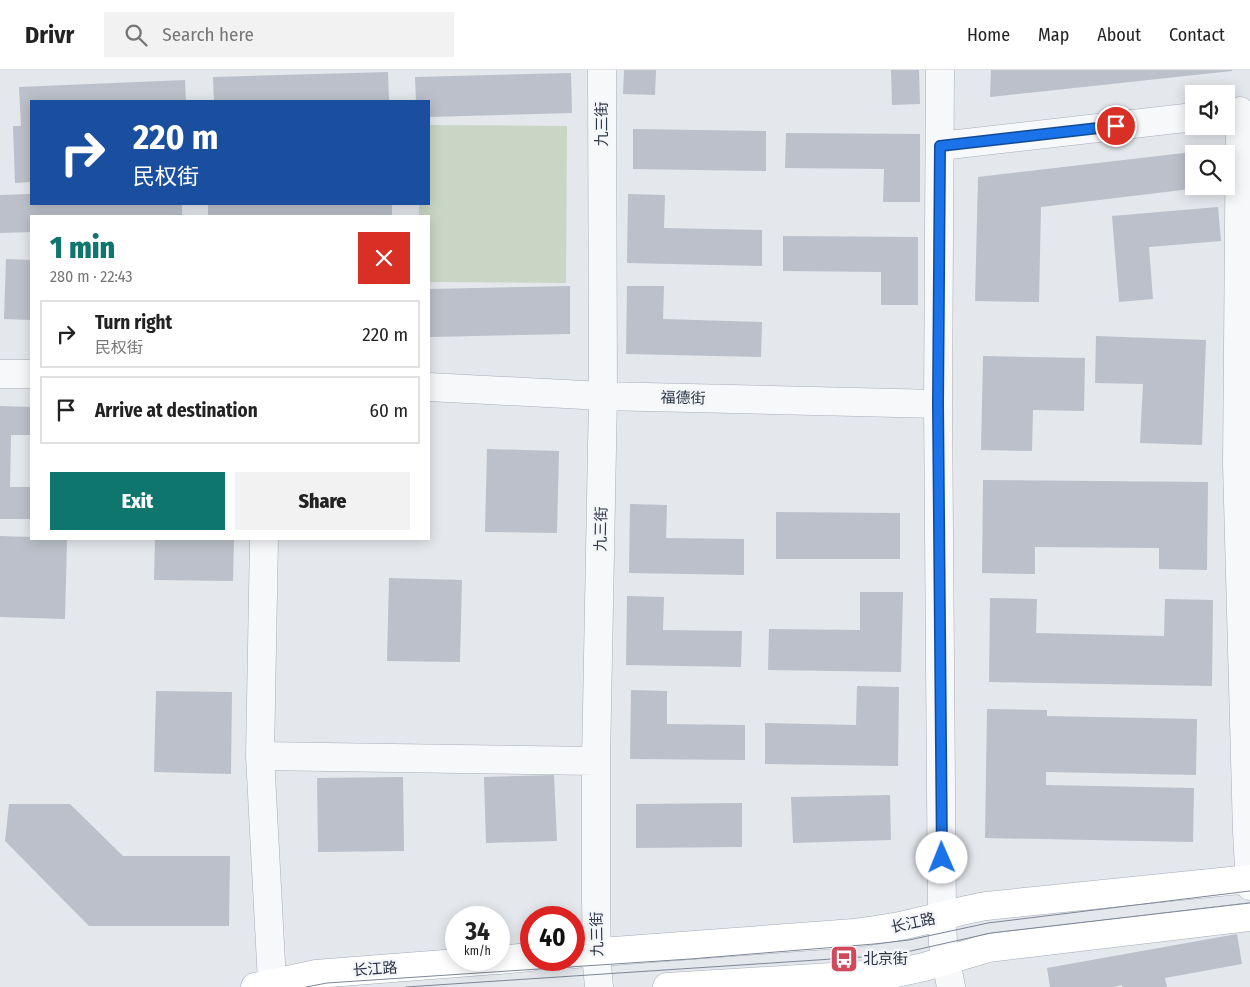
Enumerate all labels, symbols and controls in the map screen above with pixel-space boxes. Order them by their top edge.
search box [104,12,454,57]
text: Drivr [25,21,74,49]
icon: search [122,21,150,49]
text: Search here [162,23,254,46]
text: Home [967,24,1010,46]
text: Map [1038,24,1069,46]
text: About [1097,24,1141,46]
text: Contact [1169,24,1225,46]
map controls [1185,85,1235,195]
button: sound [1185,85,1235,135]
street label: 九三街 [593,101,611,147]
pin [1095,105,1137,147]
icon: arrive [1102,112,1130,140]
text: 220 m [133,116,219,158]
icon: right [50,120,115,185]
button: search [1185,145,1235,195]
text: 民权街 [133,163,199,190]
text: 1 min [50,230,115,266]
button: close [358,232,410,284]
text: 280 m · 22:43 [50,267,133,286]
text: Turn right [95,311,172,334]
icon: right [52,320,80,348]
text: 220 m [362,323,408,346]
text: 民权街 [95,338,143,357]
street label: 福德街 [660,389,706,407]
icon: arrive [52,396,80,424]
text: Arrive at destination [95,399,258,422]
text: 60 m [370,399,408,422]
button: Exit [50,472,225,530]
button: Share [235,472,410,530]
street label: 九三街 [592,506,610,552]
position arrow [915,831,967,883]
speed limit sign: 40 [520,906,585,971]
street label: 长江路 [889,910,937,936]
street label: 九三街 [588,911,606,957]
text: 34 [465,917,490,947]
text: km/h [464,944,491,958]
bus stop icon: 北京街 [829,944,859,974]
place label: 北京街 [863,950,908,968]
street label: 长江路 [352,958,398,980]

